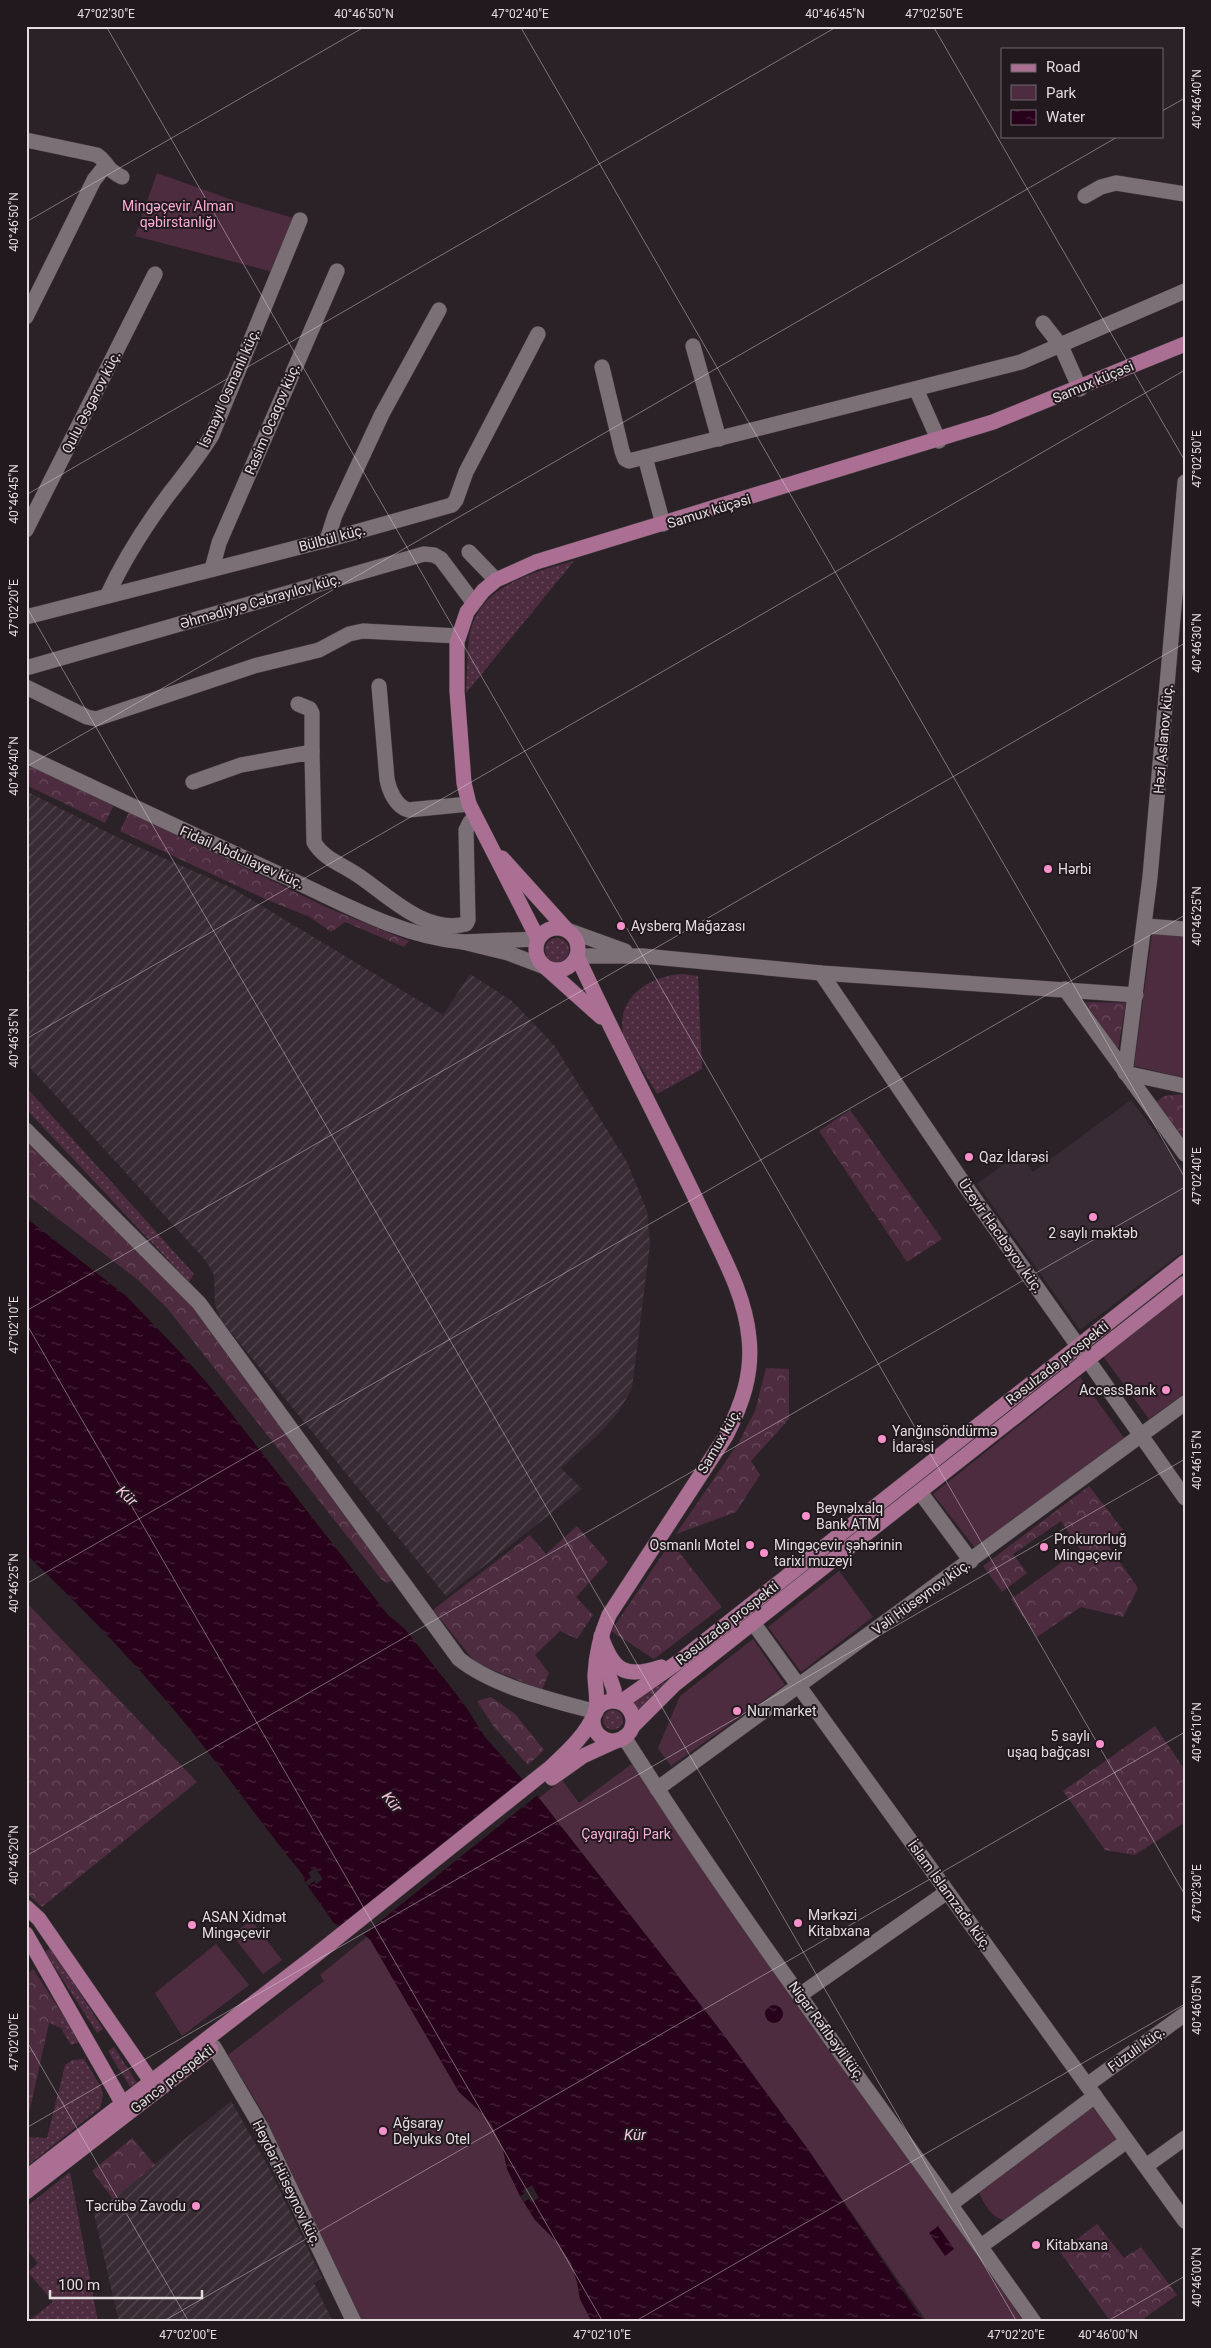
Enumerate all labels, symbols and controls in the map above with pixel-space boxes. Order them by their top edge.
text: 47°02'30"E [77,7,135,21]
text: 40°46'50"N [334,7,394,21]
text: 47°02'40"E [491,7,549,21]
text: 40°46'45"N [805,7,865,21]
text: 47°02'50"E [905,7,963,21]
legend [1001,48,1164,138]
text: Road [1046,58,1080,76]
text: 40°46'40"N [1190,69,1204,129]
text: Park [1046,84,1077,102]
text: Water [1046,108,1085,126]
text: 40°46'50"N [7,192,21,252]
park label: Mingəçevir Alman qəbirstanlığı [122,198,234,230]
street label: İsmayıl Osmanlı küç. [196,326,262,450]
street label: Qulu Əsgərov küç. [58,348,124,456]
street label: Samux küçəsi [1050,358,1136,406]
street label: Rasim Ocaqov küç. [241,361,303,477]
text: 47°02'50"E [1190,430,1204,488]
text: 40°46'45"N [7,464,21,524]
street label: Samux küçəsi [665,491,753,531]
street label: Bülbül küç. [297,521,367,555]
street label: Əhmədiyyə Cəbrayılov küç. [178,570,342,632]
text: 47°02'20"E [7,579,21,637]
text: 40°46'30"N [1190,613,1204,673]
street label: Həzi Aslanov küç. [1150,683,1176,795]
text: 40°46'40"N [7,736,21,796]
street label: Fidail Abdullayev küç. [178,822,306,892]
place label: Hərbi [1058,861,1091,877]
marker: Hərbi [1042,863,1054,875]
text: 40°46'25"N [1190,886,1204,946]
place label: Aysberq Mağazası [631,918,746,934]
marker: Aysberq Mağazası [615,920,627,932]
text: 40°46'35"N [7,1008,21,1068]
text: 47°02'40"E [1190,1147,1204,1205]
place label: Qaz İdarəsi [979,1149,1049,1165]
marker: Qaz İdarəsi [963,1151,975,1163]
street label: Üzeyir Hacıbəyov küç. [956,1176,1046,1296]
marker: 2 saylı məktəb [1087,1211,1099,1223]
place label: 2 saylı məktəb [1048,1225,1138,1241]
text: 47°02'10"E [7,1296,21,1354]
street label: Rəsulzadə prospekti [1003,1318,1111,1408]
place label: AccessBank [1079,1382,1157,1398]
marker: AccessBank [1160,1384,1172,1396]
street label: Samux küç. [694,1406,744,1476]
place label: Yanğınsöndürmə İdarəsi [892,1423,997,1455]
text: 40°46'15"N [1190,1430,1204,1490]
marker: Yanğınsöndürmə İdarəsi [876,1433,888,1445]
water label: Kür [113,1482,142,1511]
place label: Beynəlxalq Bank ATM [816,1500,883,1532]
marker: Beynəlxalq Bank ATM [800,1510,812,1522]
place label: Prokurorluğ Mingəçevir [1054,1531,1127,1563]
place label: Osmanlı Motel [650,1537,740,1553]
place label: Mingəçevir şəhərinin tarixi muzeyi [774,1537,902,1569]
marker: Osmanlı Motel [744,1539,756,1551]
marker: Prokurorluğ Mingəçevir [1038,1541,1050,1553]
marker: Mingəçevir şəhərinin tarixi muzeyi [758,1547,770,1559]
text: 40°46'25"N [7,1553,21,1613]
street label: Vəli Hüseynov küç. [869,1556,973,1638]
street label: Rəsulzadə prospekti [673,1578,781,1668]
text: 40°46'10"N [1190,1702,1204,1762]
place label: Nur market [747,1703,817,1719]
marker: Nur market [731,1705,743,1717]
place label: 5 saylı uşaq bağçası [1007,1728,1090,1760]
marker: 5 saylı uşaq bağçası [1094,1738,1106,1750]
water label: Kür [378,1788,407,1817]
text: 40°46'20"N [7,1825,21,1885]
park label: Çayqırağı Park [581,1826,672,1842]
street label: İslam İslamzadə küç. [905,1837,995,1953]
text: 47°02'30"E [1190,1864,1204,1922]
place label: Mərkəzi Kitabxana [808,1907,870,1939]
place label: ASAN Xidmət Mingəçevir [202,1909,287,1941]
marker: Mərkəzi Kitabxana [792,1917,804,1929]
marker: ASAN Xidmət Mingəçevir [186,1919,198,1931]
text: 40°46'05"N [1190,1975,1204,2035]
street label: Nigar Rəfibəyli küç. [786,1978,868,2084]
text: 47°02'00"E [7,2013,21,2071]
street label: Füzuli küç. [1105,2023,1167,2075]
street label: Gəncə prospekti [127,2042,217,2116]
place label: Ağsaray Delyuks Otel [393,2115,470,2147]
street label: Heydər Hüseynov küç. [250,2117,324,2249]
marker: Ağsaray Delyuks Otel [377,2125,389,2137]
water label: Kür [624,2126,647,2144]
place label: Təcrübə Zavodu [86,2198,186,2214]
marker: Təcrübə Zavodu [190,2200,202,2212]
place label: Kitabxana [1046,2237,1108,2253]
marker: Kitabxana [1030,2239,1042,2251]
text: 40°46'00"N [1190,2247,1204,2307]
scale bar [50,2268,202,2300]
text: 100 m [58,2276,100,2294]
text: 47°02'00"E [159,2328,217,2342]
text: 47°02'10"E [573,2328,631,2342]
text: 47°02'20"E [987,2328,1045,2342]
text: 40°46'00"N [1078,2328,1138,2342]

